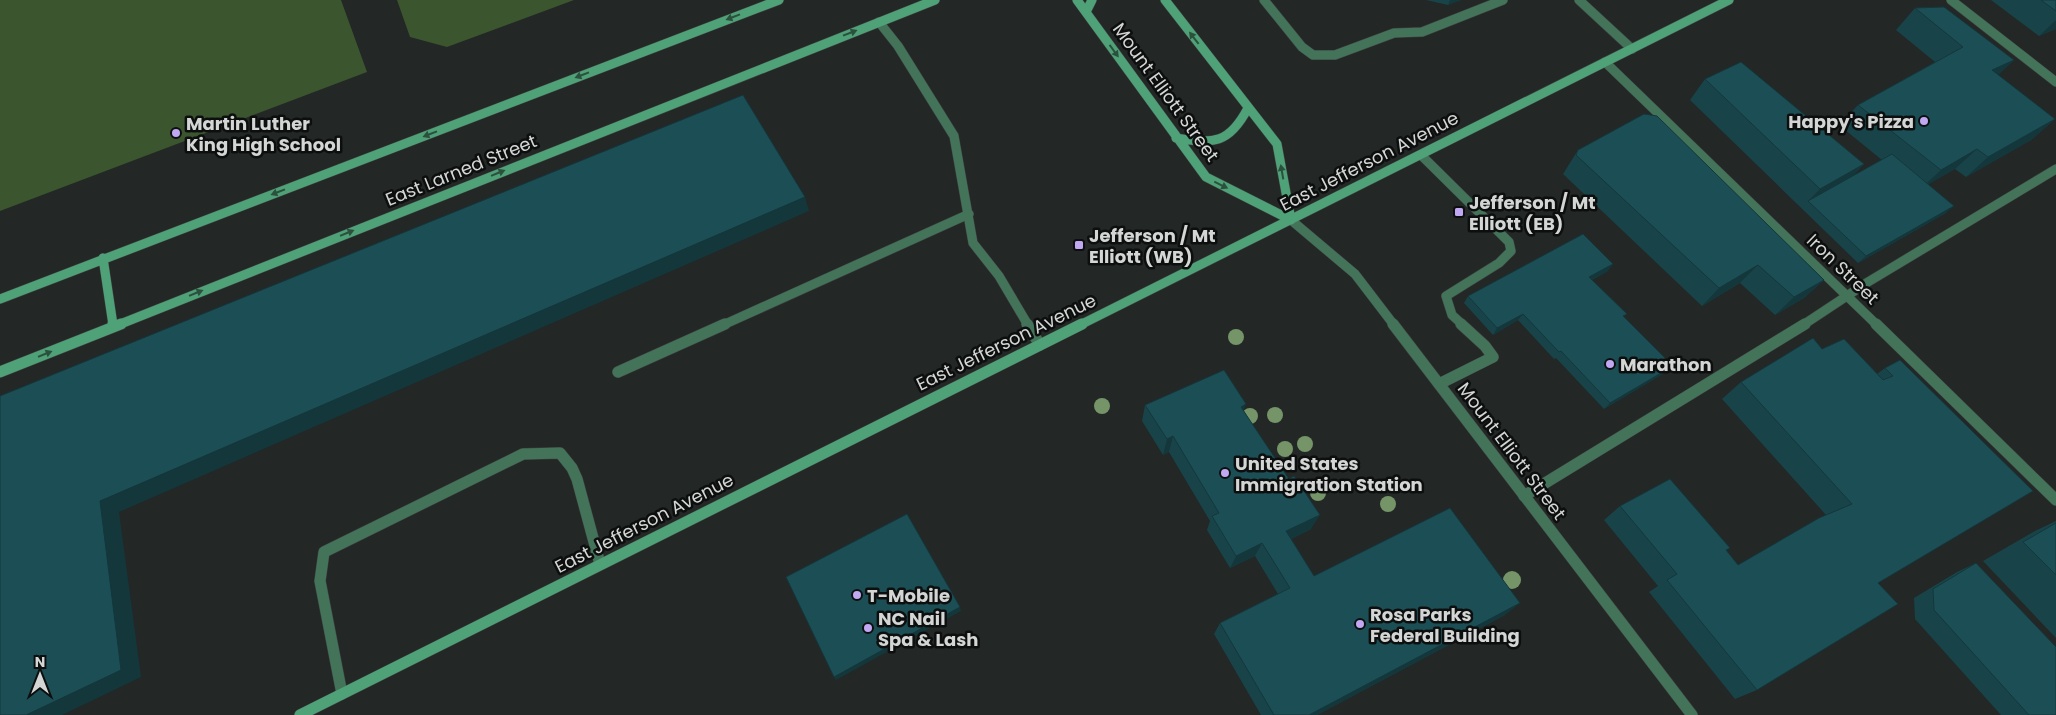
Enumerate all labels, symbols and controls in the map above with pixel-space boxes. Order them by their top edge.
one-way arrow [726,14,741,22]
street label: Mount Elliott Street [1107,17,1225,167]
one-way arrow [843,29,858,37]
one-way arrow [1189,32,1200,45]
one-way arrow [1109,44,1119,58]
one-way arrow [574,72,589,80]
street label: East Jefferson Avenue [1275,105,1463,217]
place label: Happy's Pizza [1788,109,1914,134]
place label: Martin Luther King High School [186,111,341,157]
marker: Happy's Pizza [1918,115,1930,127]
marker: Martin Luther King High School [170,127,182,139]
street label: East Larned Street [382,128,540,212]
one-way arrow [423,130,437,138]
one-way arrow [1277,163,1285,179]
one-way arrow [491,168,505,176]
one-way arrow [1213,181,1228,189]
one-way arrow [271,188,285,196]
place label: Jefferson / Mt Elliott (EB) [1469,190,1596,236]
marker: Jefferson / Mt Elliott (EB) [1453,206,1465,218]
place label: Jefferson / Mt Elliott (WB) [1089,223,1216,269]
street label: Iron Street [1801,228,1885,310]
one-way arrow [340,229,355,237]
marker: Jefferson / Mt Elliott (WB) [1073,239,1085,251]
street label: East Jefferson Avenue [912,287,1100,397]
one-way arrow [189,289,203,297]
one-way arrow [38,349,52,357]
place label: Marathon [1620,352,1712,377]
marker: Marathon [1604,358,1616,370]
street label: Mount Elliott Street [1452,377,1572,525]
place label: United States Immigration Station [1235,451,1423,497]
street label: East Jefferson Avenue [550,467,738,579]
marker: United States Immigration Station [1219,467,1231,479]
place label: T-Mobile [867,583,950,608]
marker: T-Mobile [851,589,863,601]
place label: Rosa Parks Federal Building [1370,602,1520,648]
place label: NC Nail Spa & Lash [878,606,979,652]
marker: Rosa Parks Federal Building [1354,618,1366,630]
marker: NC Nail Spa & Lash [862,622,874,634]
north arrow [15,650,65,700]
text: N [35,652,45,672]

